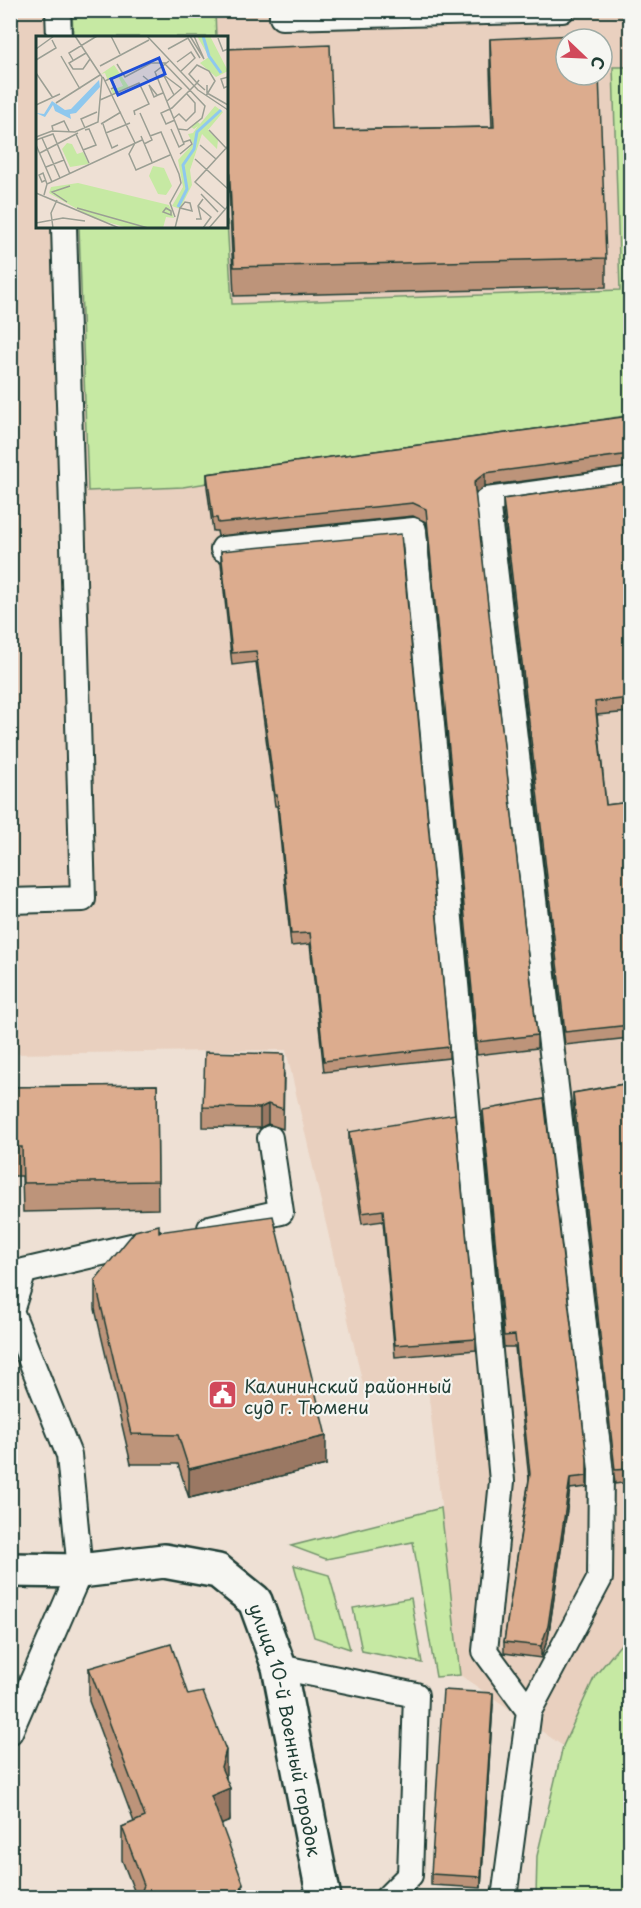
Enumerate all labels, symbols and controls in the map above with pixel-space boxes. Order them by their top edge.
north arrow [554,27,614,87]
inset map [36,36,228,228]
text: С [585,53,612,73]
place label: Калининский районный суд г. Тюмени [244,1372,452,1420]
public building icon: Калининский районный суд г. Тюмени [207,1379,239,1411]
street label: улица 10-й Военный городок [243,1599,329,1859]

